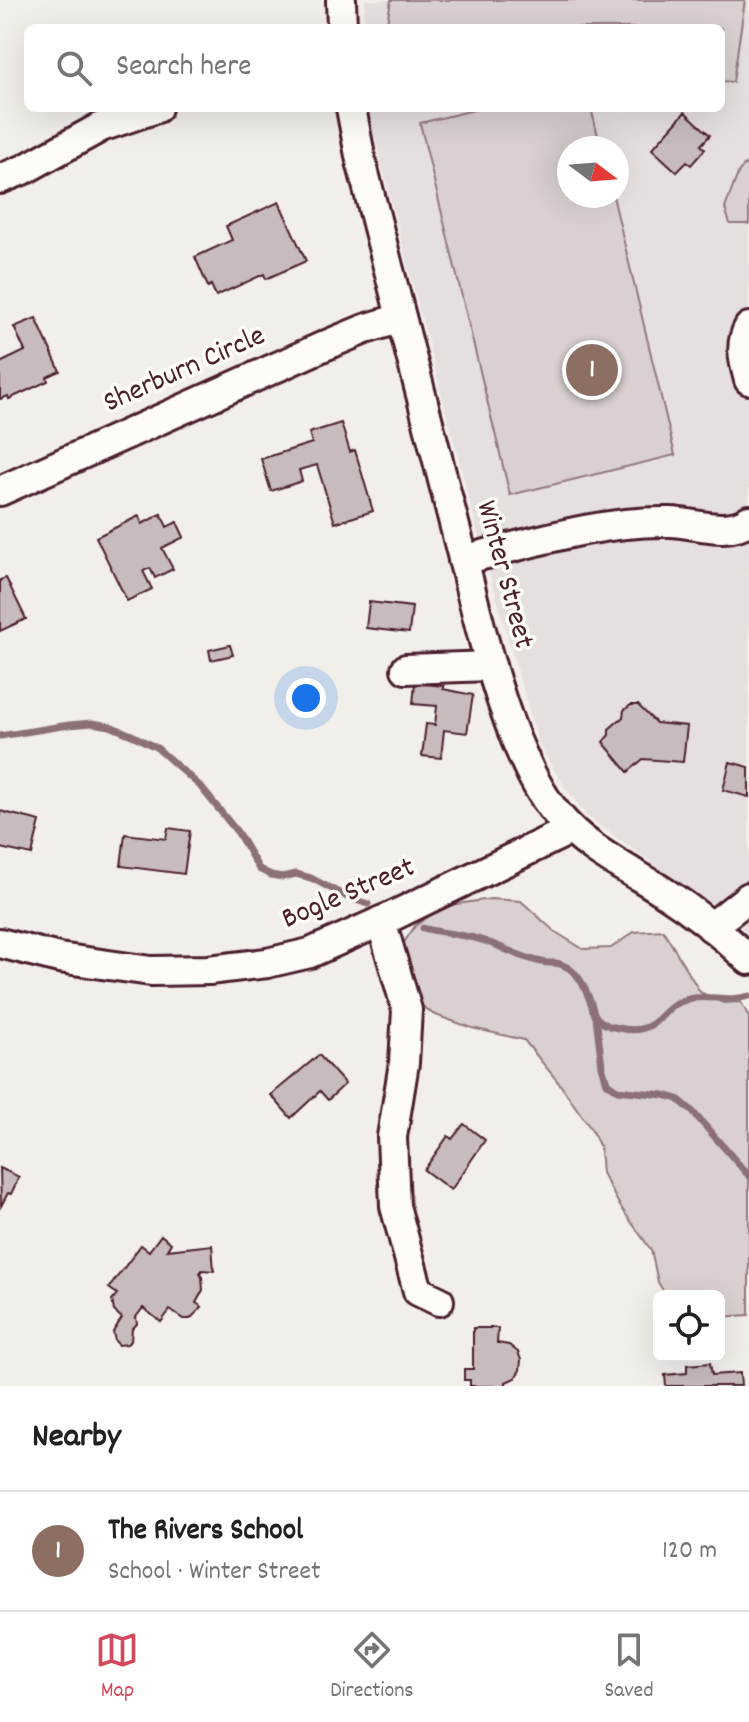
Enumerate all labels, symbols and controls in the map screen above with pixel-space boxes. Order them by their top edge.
search box [24,24,725,112]
icon: search [52,46,96,90]
text: Search here [116,47,252,90]
north arrow [557,136,629,208]
street label: Sherburn Circle [97,316,273,426]
pin: 1 [566,340,618,400]
street label: Winter Street [463,496,543,654]
your location [286,678,326,718]
street label: Bogle Street [276,848,422,942]
map controls [653,1290,725,1362]
button: locate [653,1290,725,1362]
text: Nearby [32,1414,121,1463]
text: The Rivers School [108,1511,303,1554]
text: 1 [55,1533,61,1570]
text: 120 m [662,1533,717,1570]
text: School · Winter Street [108,1554,321,1591]
tab: Map [95,1628,139,1707]
tab: Directions [330,1628,414,1707]
tab: Saved [604,1628,654,1707]

